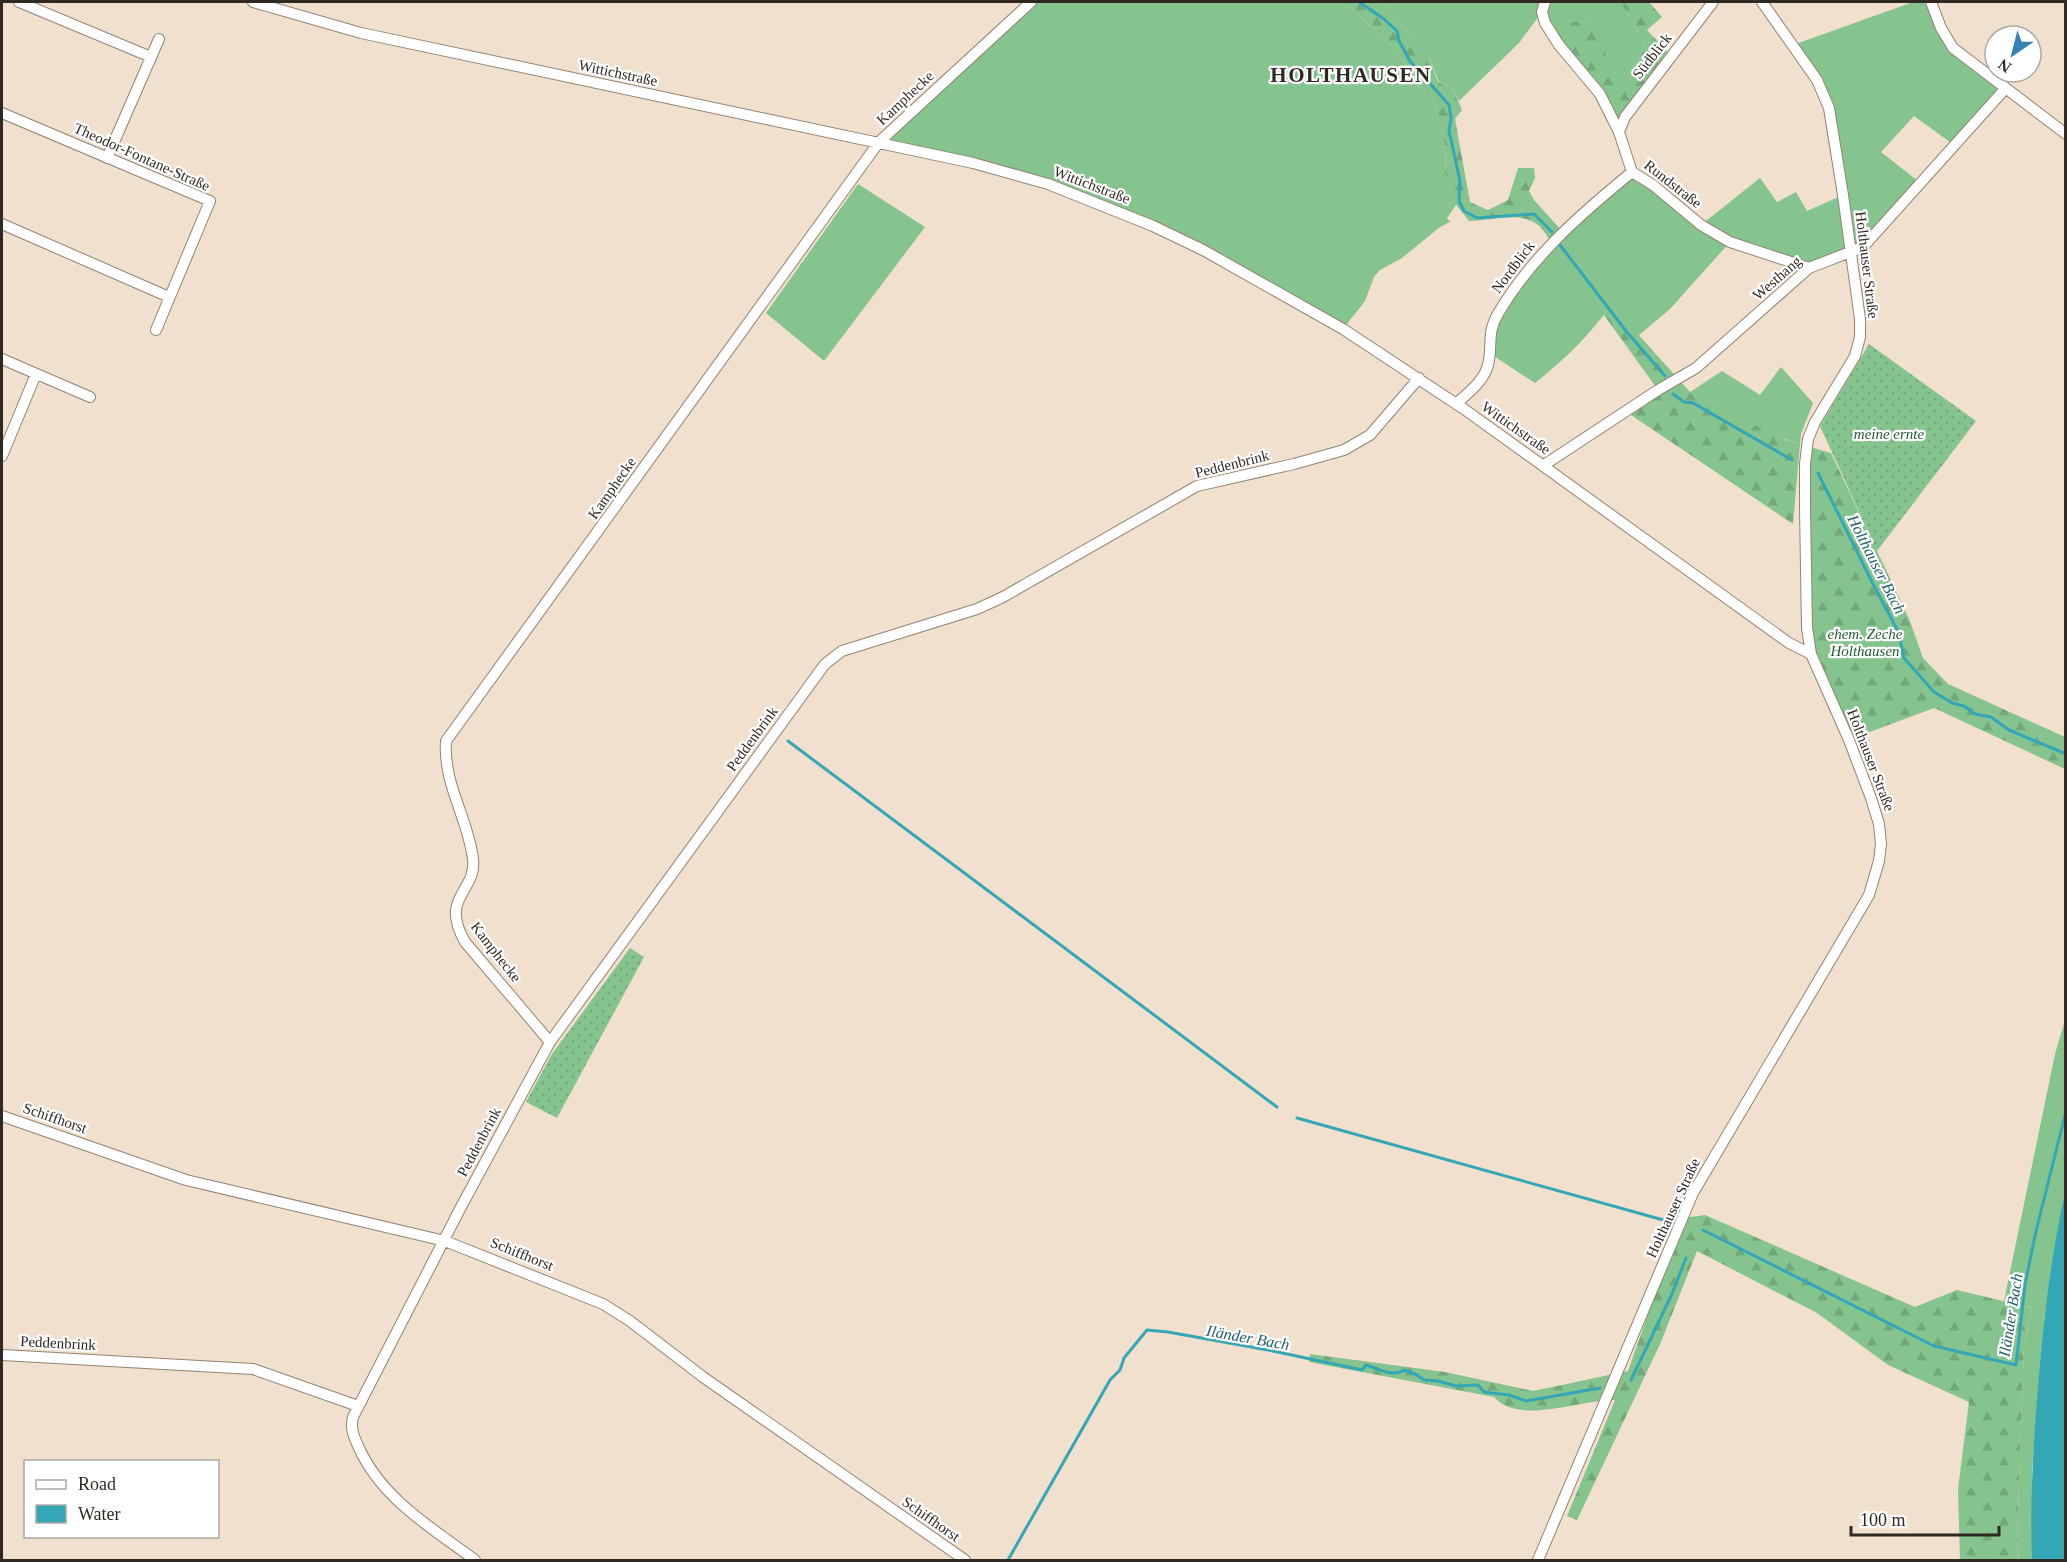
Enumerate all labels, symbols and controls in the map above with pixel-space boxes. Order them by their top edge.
north arrow [1983,24,2043,84]
street label: Südblick [1629,30,1675,82]
text: N [1995,55,2014,76]
street label: Wittichstraße [577,57,659,89]
district label: HOLTHAUSEN [1270,63,1432,87]
street label: Kamphecke [873,67,937,128]
street label: Theodor-Fontane-Straße [72,120,213,194]
street label: Rundstraße [1641,157,1705,212]
street label: Wittichstraße [1052,163,1133,207]
street label: Holthauser Straße [1852,210,1882,320]
street label: Nordblick [1488,238,1538,296]
street label: Westhang [1750,252,1805,303]
street label: Wittichstraße [1479,398,1554,458]
park label: meine ernte [1854,426,1925,442]
street label: Peddenbrink [1193,447,1271,481]
street label: Kamphecke [585,454,639,522]
water label: Holthauser Bach [1844,511,1909,617]
park label: ehem. Zeche Holthausen [1828,626,1903,659]
street label: Peddenbrink [723,703,781,774]
street label: Holthauser Straße [1844,707,1898,814]
street label: Kamphecke [468,919,525,985]
street label: Schiffhorst [21,1100,90,1137]
street label: Peddenbrink [454,1104,504,1179]
street label: Holthauser Straße [1643,1155,1703,1260]
street label: Schiffhorst [488,1234,557,1274]
water label: Iländer Bach [1995,1272,2025,1359]
water label: Iländer Bach [1204,1322,1291,1353]
street label: Peddenbrink [20,1333,97,1353]
legend [24,1460,219,1538]
text: Road [78,1474,116,1494]
street label: Schiffhorst [899,1493,963,1545]
scale bar [1851,1499,2000,1537]
text: Water [78,1504,121,1524]
text: 100 m [1860,1510,1906,1530]

